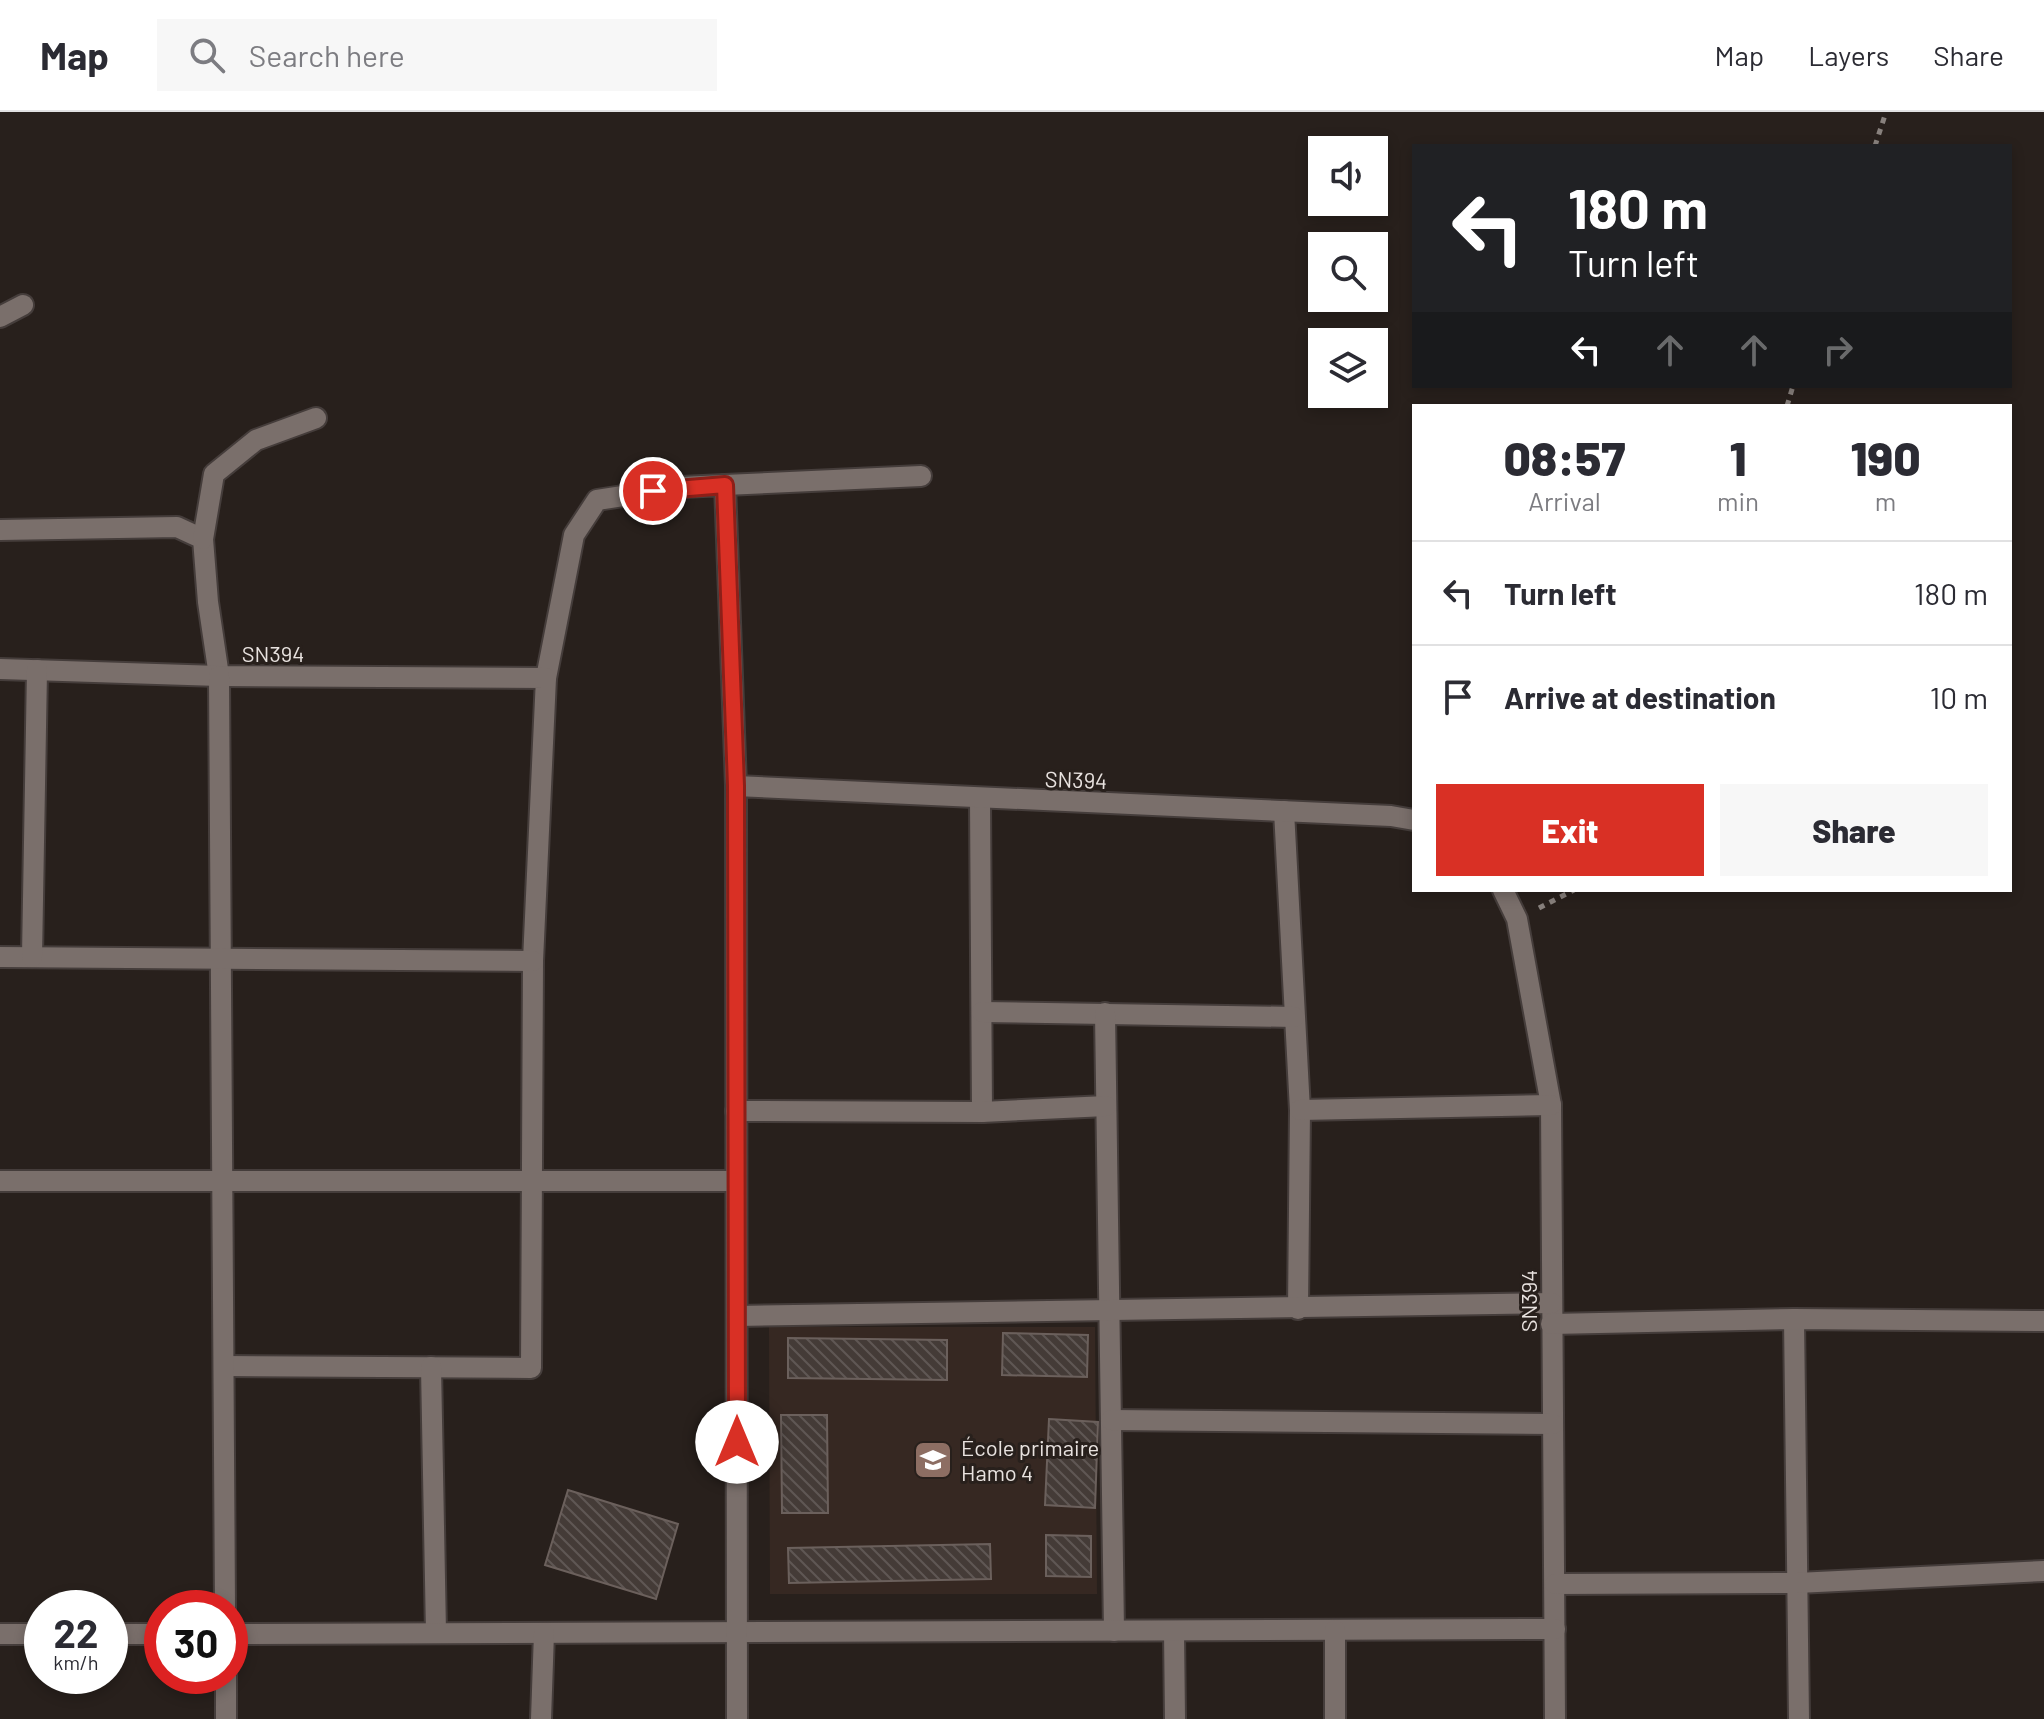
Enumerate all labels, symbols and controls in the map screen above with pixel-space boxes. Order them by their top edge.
search box [157,19,717,91]
text: Map [40,32,109,78]
icon: search [185,33,229,77]
text: Search here [249,37,405,73]
text: Map [1714,38,1764,72]
text: Layers [1808,38,1889,72]
text: Share [1933,38,2004,72]
map controls [1308,136,1388,408]
button: sound [1308,136,1388,216]
text: 180 m [1568,173,1708,240]
icon: left [1436,176,1540,280]
button: search [1308,232,1388,312]
text: Turn left [1568,241,1699,284]
button: layers [1308,328,1388,408]
icon: left [1564,328,1608,372]
icon: ahead [1648,328,1692,372]
icon: ahead [1732,328,1776,372]
icon: right [1816,328,1860,372]
text: 08:57 [1503,428,1626,486]
text: 1 [1729,428,1747,486]
text: 190 [1851,428,1921,486]
pin [619,457,687,525]
icon: arrive [631,469,675,513]
text: Arrival [1528,485,1601,516]
text: min [1717,485,1759,516]
text: m [1875,485,1896,516]
icon: left [1436,571,1480,615]
text: Turn left [1504,575,1617,611]
text: 180 m [1914,575,1988,611]
street label: SN394 [242,640,304,666]
icon: arrive [1436,675,1480,719]
text: Arrive at destination [1504,679,1776,715]
text: 10 m [1930,679,1988,715]
street label: SN394 [1044,765,1108,793]
button: Exit [1436,784,1704,876]
button: Share [1720,784,1988,876]
street label: SN394 [1515,1270,1541,1332]
position arrow [695,1400,779,1484]
place label: École primaire Hamo 4 [961,1434,1099,1485]
school or university icon: École primaire Hamo 4 [912,1439,954,1481]
speed limit sign: 30 [144,1590,248,1694]
text: 22 [54,1608,98,1656]
text: km/h [53,1650,99,1674]

